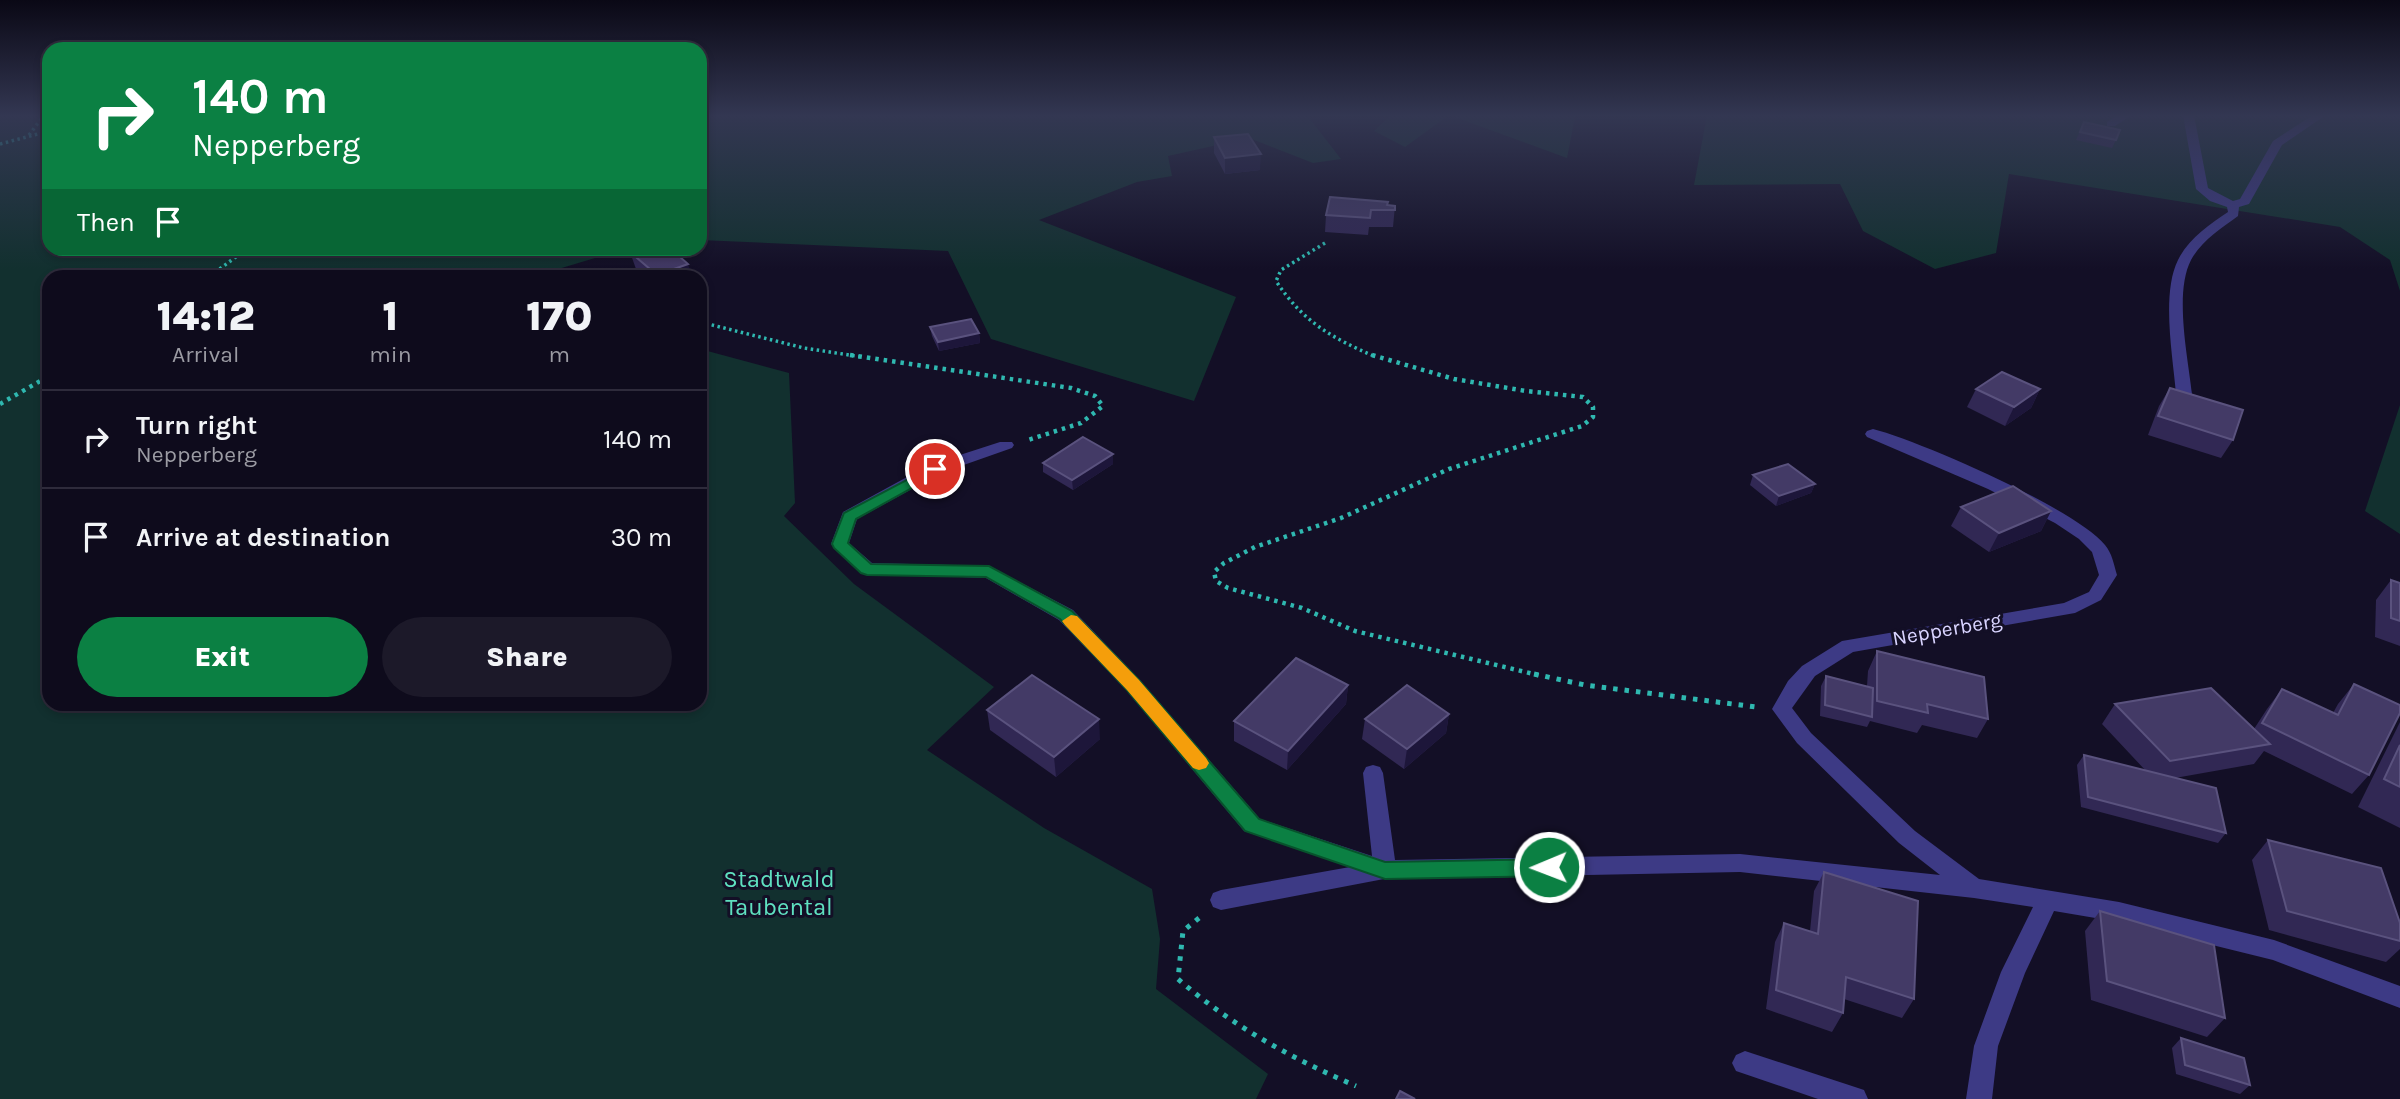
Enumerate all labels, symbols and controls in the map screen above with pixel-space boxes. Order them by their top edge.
text: 140 m [192,68,329,125]
icon: right [77,70,168,161]
text: Nepperberg [192,127,360,164]
icon: arrive [149,203,187,241]
text: Then [77,207,135,238]
text: 14:12 [156,291,255,341]
text: 1 [382,291,399,341]
text: 170 [526,291,593,341]
text: Arrival [172,341,239,368]
text: min [369,341,412,368]
text: m [549,341,570,368]
text: Turn right [136,410,257,441]
icon: right [77,420,115,458]
text: 140 m [603,424,672,455]
pin [905,439,965,499]
text: Nepperberg [136,441,257,468]
icon: arrive [916,450,954,488]
icon: arrive [77,518,115,556]
text: Arrive at destination [136,522,390,553]
text: 30 m [611,522,672,553]
street label: Nepperberg [1891,608,2004,650]
button: Exit [77,617,368,697]
button: Share [382,617,672,697]
position arrow [1512,830,1586,904]
park label: Stadtwald Taubental [723,865,835,921]

